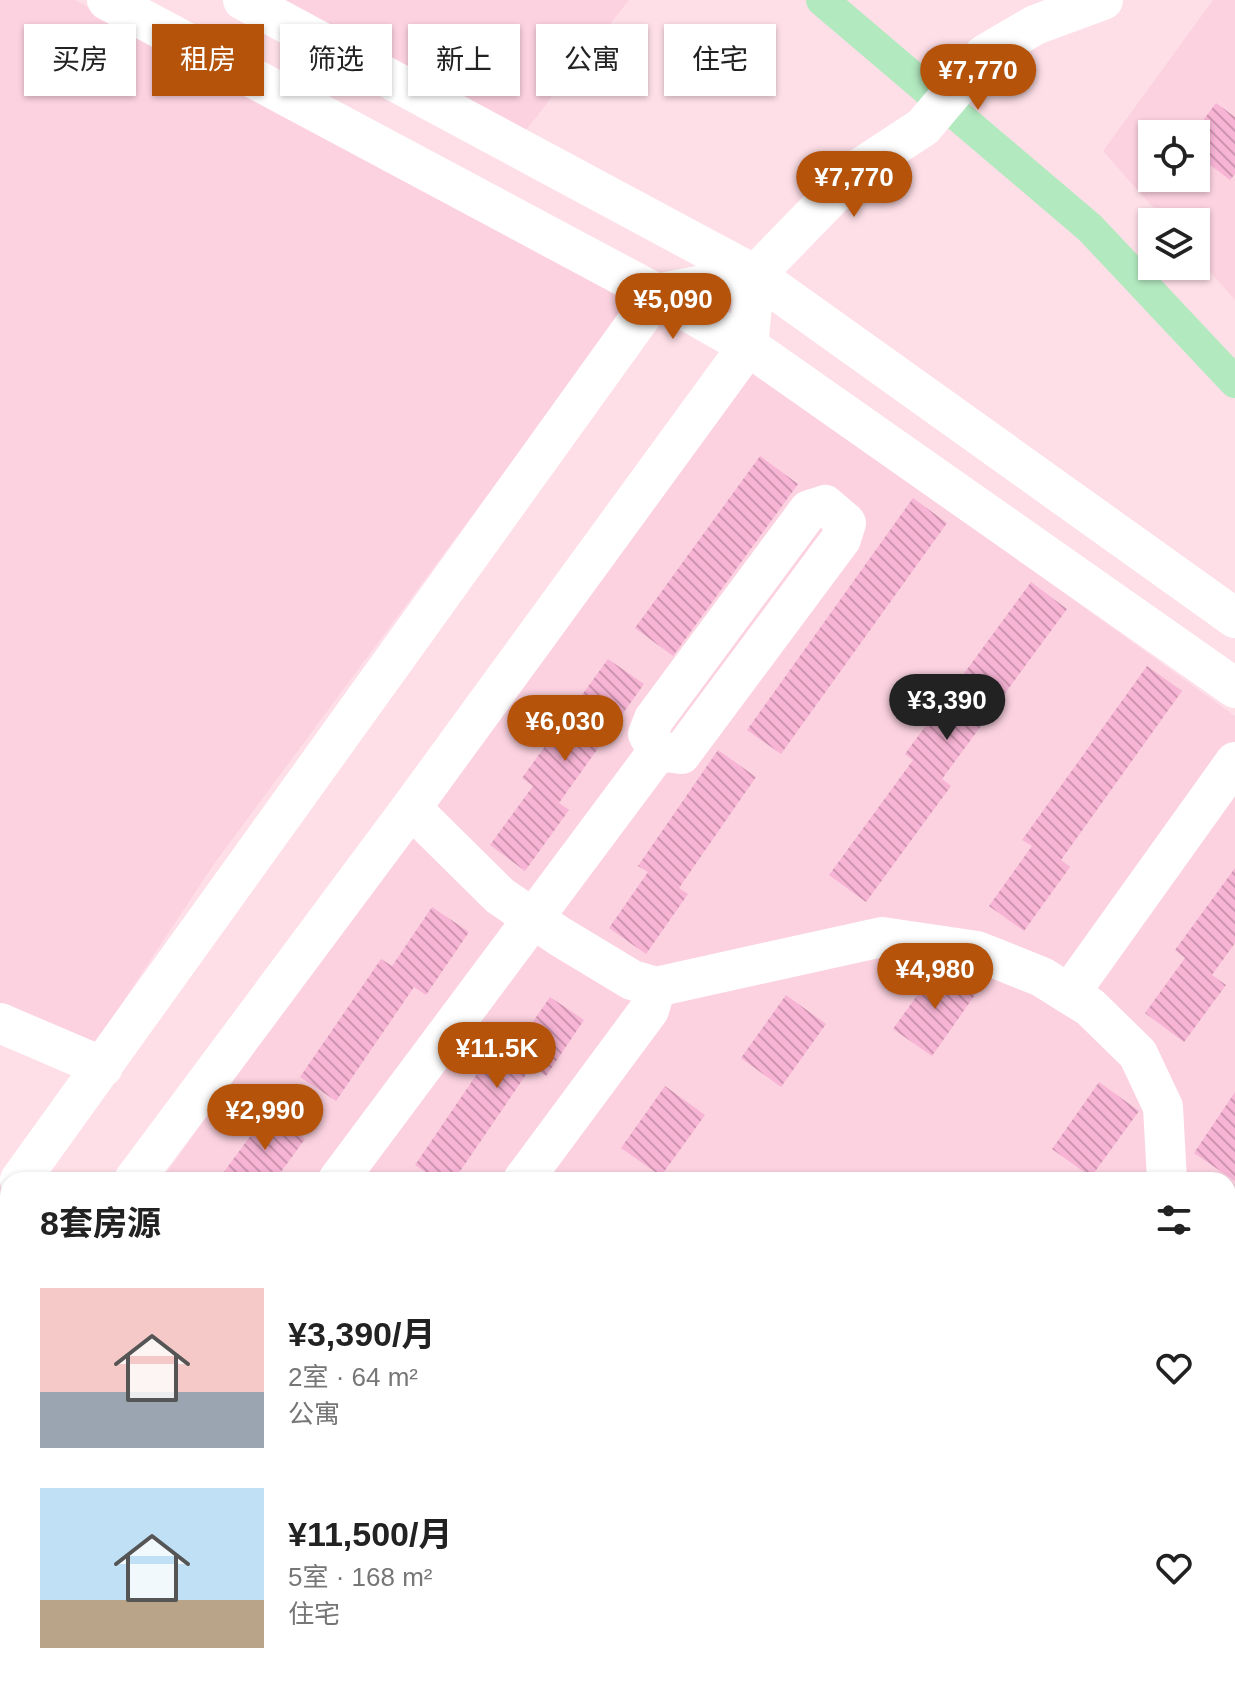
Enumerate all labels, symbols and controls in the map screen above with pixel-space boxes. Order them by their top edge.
chip: 买房 [24,24,136,96]
chip: 租房 [152,24,264,96]
chip: 筛选 [280,24,392,96]
chip: 新上 [408,24,520,96]
chip: 公寓 [536,24,648,96]
chip: 住宅 [664,24,776,96]
pin: ¥7,770 [913,44,1043,112]
text: ¥7,770 [938,55,1018,85]
map controls [1138,120,1210,280]
button: locate [1138,120,1210,192]
pin: ¥7,770 [789,151,919,219]
text: ¥7,770 [814,162,894,192]
button: layers [1138,208,1210,280]
pin: ¥5,090 [608,273,738,341]
text: ¥5,090 [633,284,713,314]
pin: ¥3,390 [882,674,1012,742]
text: ¥3,390 [907,685,987,715]
pin: ¥6,030 [500,695,630,763]
text: ¥6,030 [525,706,605,736]
pin: ¥4,980 [870,943,1000,1011]
text: ¥4,980 [895,954,975,984]
pin: ¥11.5K [432,1022,562,1090]
text: ¥11.5K [456,1033,538,1063]
pin: ¥2,990 [200,1084,330,1152]
text: ¥2,990 [225,1095,305,1125]
icon: filters [1152,1198,1196,1242]
text: 8套房源 [40,1204,161,1242]
text: ¥3,390/月 [288,1315,435,1353]
icon: home [104,1320,200,1416]
icon: heart [1152,1346,1196,1390]
text: 2室 · 64 m² [288,1362,418,1392]
text: 公寓 [288,1399,340,1429]
text: ¥11,500/月 [288,1515,452,1553]
icon: home [104,1520,200,1616]
icon: heart [1152,1546,1196,1590]
text: 5室 · 168 m² [288,1562,433,1592]
text: 住宅 [288,1599,340,1629]

